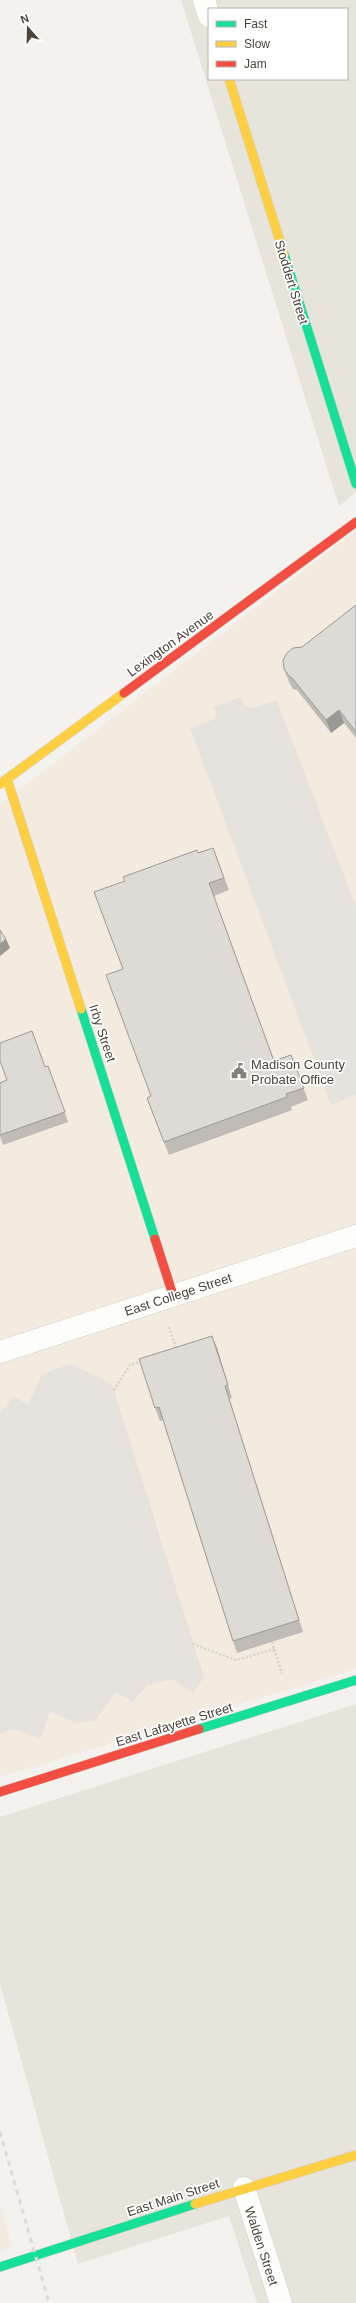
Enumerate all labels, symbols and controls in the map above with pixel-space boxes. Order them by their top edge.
north arrow [8,8,48,48]
legend [208,8,348,80]
text: N [19,12,30,26]
text: Fast [244,17,268,31]
text: Slow [244,37,270,51]
text: Jam [244,57,267,71]
street label: Stoddert Street [272,238,312,327]
street label: Lexington Avenue [124,607,216,680]
street label: Irby Street [86,1002,119,1064]
place label: Madison County Probate Office [251,1057,345,1087]
public building icon: Madison County Probate Office [230,1062,248,1080]
street label: East College Street [123,1270,234,1319]
street label: East Lafayette Street [114,1699,235,1749]
street label: East Main Street [125,2175,222,2219]
street label: Walden Street [242,2205,281,2288]

